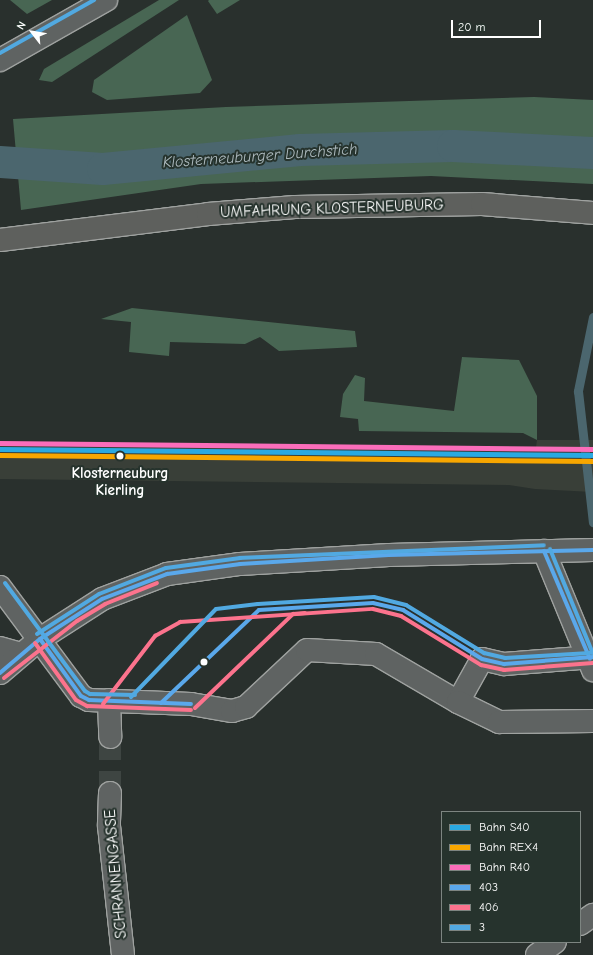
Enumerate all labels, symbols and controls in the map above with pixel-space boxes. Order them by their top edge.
north arrow [12,12,52,52]
scale bar [453,12,543,38]
text: N [14,19,29,32]
text: 20 m [458,20,486,34]
water label: Klosterneuburger Durchstich [162,140,358,172]
street label: UMFAHRUNG KLOSTERNEUBURG [220,196,444,222]
marker: Klosterneuburg Kierling [113,449,127,463]
place label: Klosterneuburg Kierling [72,464,168,499]
unlabelled marker [199,657,209,667]
street label: SCHRANNENGASSE [101,809,131,939]
legend [441,811,581,943]
text: Bahn S40 [479,820,529,834]
text: Bahn REX4 [479,840,538,854]
text: Bahn R40 [479,860,530,874]
text: 403 [479,880,498,894]
text: 406 [479,900,499,914]
text: 3 [479,920,485,934]

